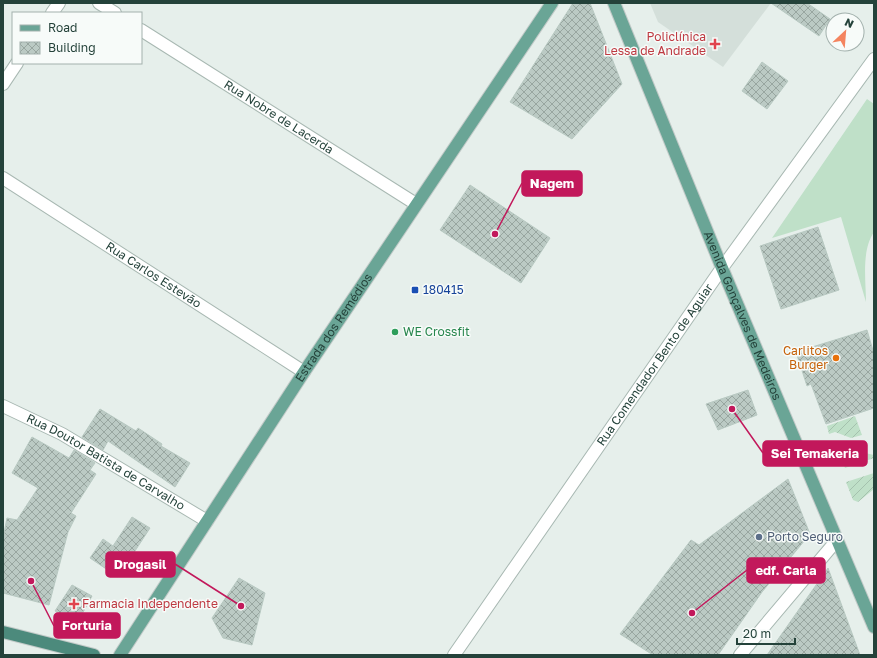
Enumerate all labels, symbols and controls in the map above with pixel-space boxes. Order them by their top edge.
legend [12,12,142,64]
north arrow [825,12,865,52]
text: N [843,15,856,30]
text: Road [48,20,77,35]
place label: Policlínica Lessa de Andrade [604,29,706,58]
marker: Policlínica Lessa de Andrade [709,38,721,50]
text: Building [48,40,96,55]
street label: Rua Nobre de Lacerda [221,77,337,157]
callout: Nagem [522,171,582,196]
text: Nagem [530,175,574,191]
street label: Avenida Gonçalves de Medeiros [701,229,785,402]
street label: Rua Carlos Estevão [103,238,204,311]
street label: Estrada dos Remédios [292,270,375,385]
street label: Rua Comendador Bento de Aguiar [593,280,716,448]
place label: 180415 [423,282,464,297]
marker: 180415 [410,285,420,295]
place label: WE Crossfit [403,324,470,339]
marker: WE Crossfit [390,327,400,337]
place label: Carlitos Burger [783,343,828,372]
marker: Carlitos Burger [831,353,841,363]
street label: Rua Doutor Batista de Carvalho [24,410,188,513]
callout: Sei Temakeria [763,441,867,466]
text: Sei Temakeria [771,445,860,461]
place label: Porto Seguro [767,529,843,544]
marker: Porto Seguro [754,532,764,542]
callout: Drogasil [106,552,175,577]
text: Drogasil [114,556,167,572]
callout: edf. Carla [747,558,825,583]
text: edf. Carla [755,562,817,578]
place label: Farmacia Independente [82,596,218,611]
marker: Farmacia Independente [69,599,79,609]
callout: Forturia [54,613,120,638]
text: Forturia [62,617,112,633]
scale bar [737,620,795,646]
text: 20 m [743,626,771,641]

